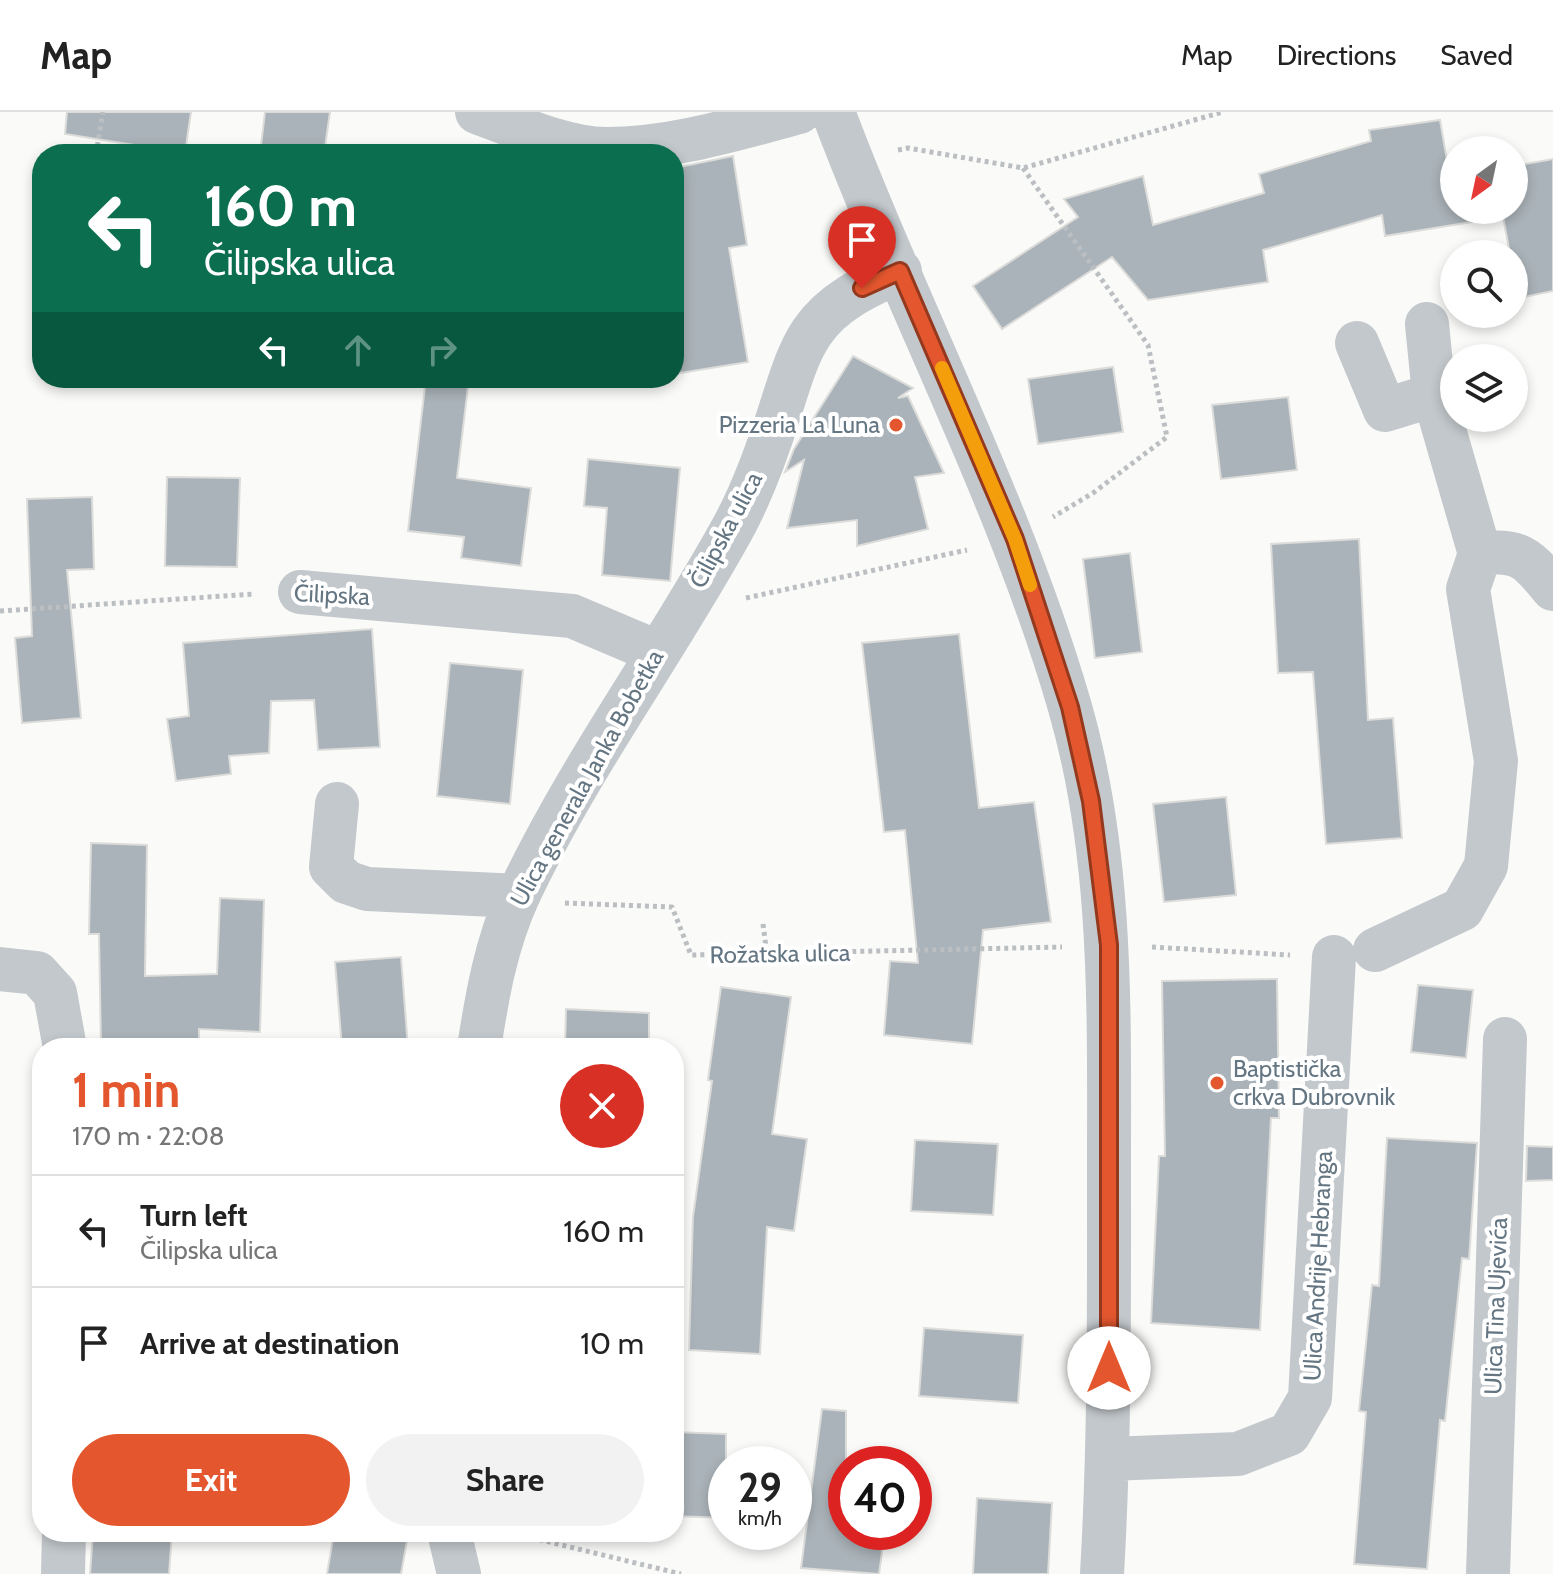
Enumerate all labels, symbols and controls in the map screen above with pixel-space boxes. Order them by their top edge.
text: Map [40,32,112,79]
text: Map [1181,38,1233,72]
text: Directions [1277,38,1396,72]
text: Saved [1440,38,1513,72]
north arrow [1440,136,1528,224]
map controls [1440,136,1528,432]
text: 160 m [204,172,357,240]
icon: left [72,176,176,280]
pin [828,206,896,288]
icon: arrive [840,218,884,262]
text: Čilipska ulica [204,240,395,284]
button: search [1440,240,1528,328]
icon: left [252,328,296,372]
icon: ahead [336,328,380,372]
icon: right [420,328,464,372]
button: layers [1440,344,1528,432]
place label: Pizzeria La Luna [719,410,880,439]
marker: Pizzeria La Luna [887,416,905,434]
street label: Čilipska ulica [683,466,768,593]
street label: Čilipska [293,578,371,611]
street label: Ulica generala Janka Bobetka [504,644,669,911]
street label: Rožatska ulica [709,938,851,969]
place label: Baptistička crkva Dubrovnik [1233,1054,1396,1111]
text: 1 min [72,1061,180,1119]
button: close [560,1064,644,1148]
marker: Baptistička crkva Dubrovnik [1208,1074,1226,1092]
text: 170 m · 22:08 [72,1120,225,1152]
street label: Ulica Andrije Hebranga [1297,1150,1338,1382]
text: Turn left [140,1197,248,1234]
icon: left [72,1209,116,1253]
text: 160 m [563,1213,644,1250]
street label: Ulica Tina Ujevića [1478,1216,1513,1395]
text: Čilipska ulica [140,1234,278,1266]
icon: arrive [72,1321,116,1365]
text: Arrive at destination [140,1325,400,1362]
text: 10 m [580,1325,644,1362]
position arrow [1067,1326,1151,1410]
button: Exit [72,1434,350,1526]
button: Share [366,1434,644,1526]
speed limit sign: 40 [828,1446,932,1550]
text: 29 [738,1463,782,1512]
text: km/h [738,1506,782,1530]

